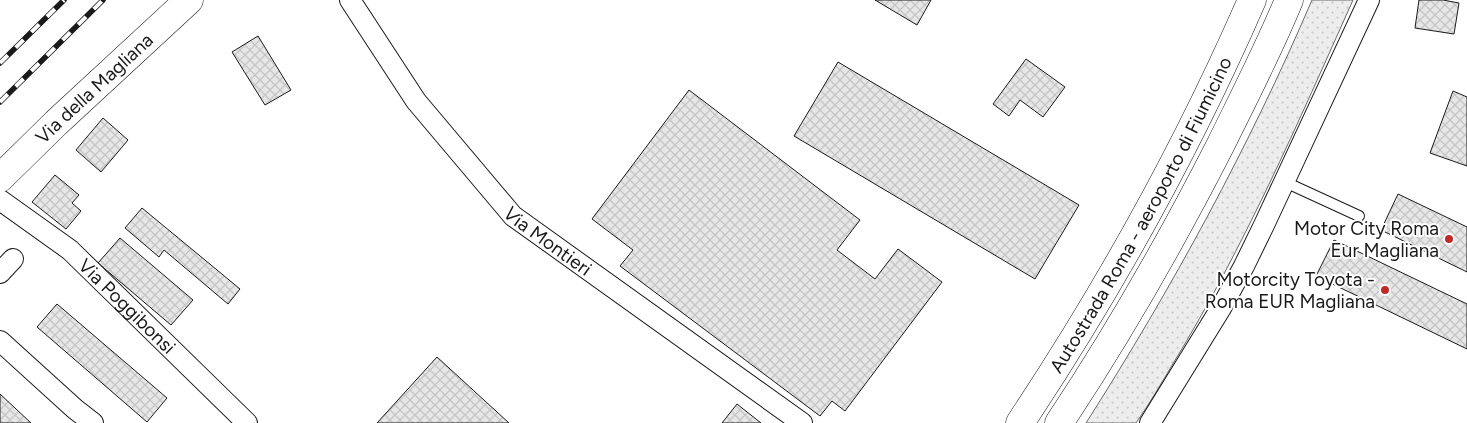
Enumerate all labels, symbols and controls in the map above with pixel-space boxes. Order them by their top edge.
street label: Via della Magliana [31,28,157,148]
street label: Autostrada Roma - aeroporto di Fiumicino [1044,53,1236,377]
street label: Via Montieri [499,202,596,280]
place label: Motor City Roma Eur Magliana [1294,217,1439,262]
marker: Motor City Roma Eur Magliana [1443,233,1455,245]
street label: Via Poggibonsi [74,253,181,358]
place label: Motorcity Toyota - Roma EUR Magliana [1205,268,1375,313]
marker: Motorcity Toyota - Roma EUR Magliana [1379,284,1391,296]

